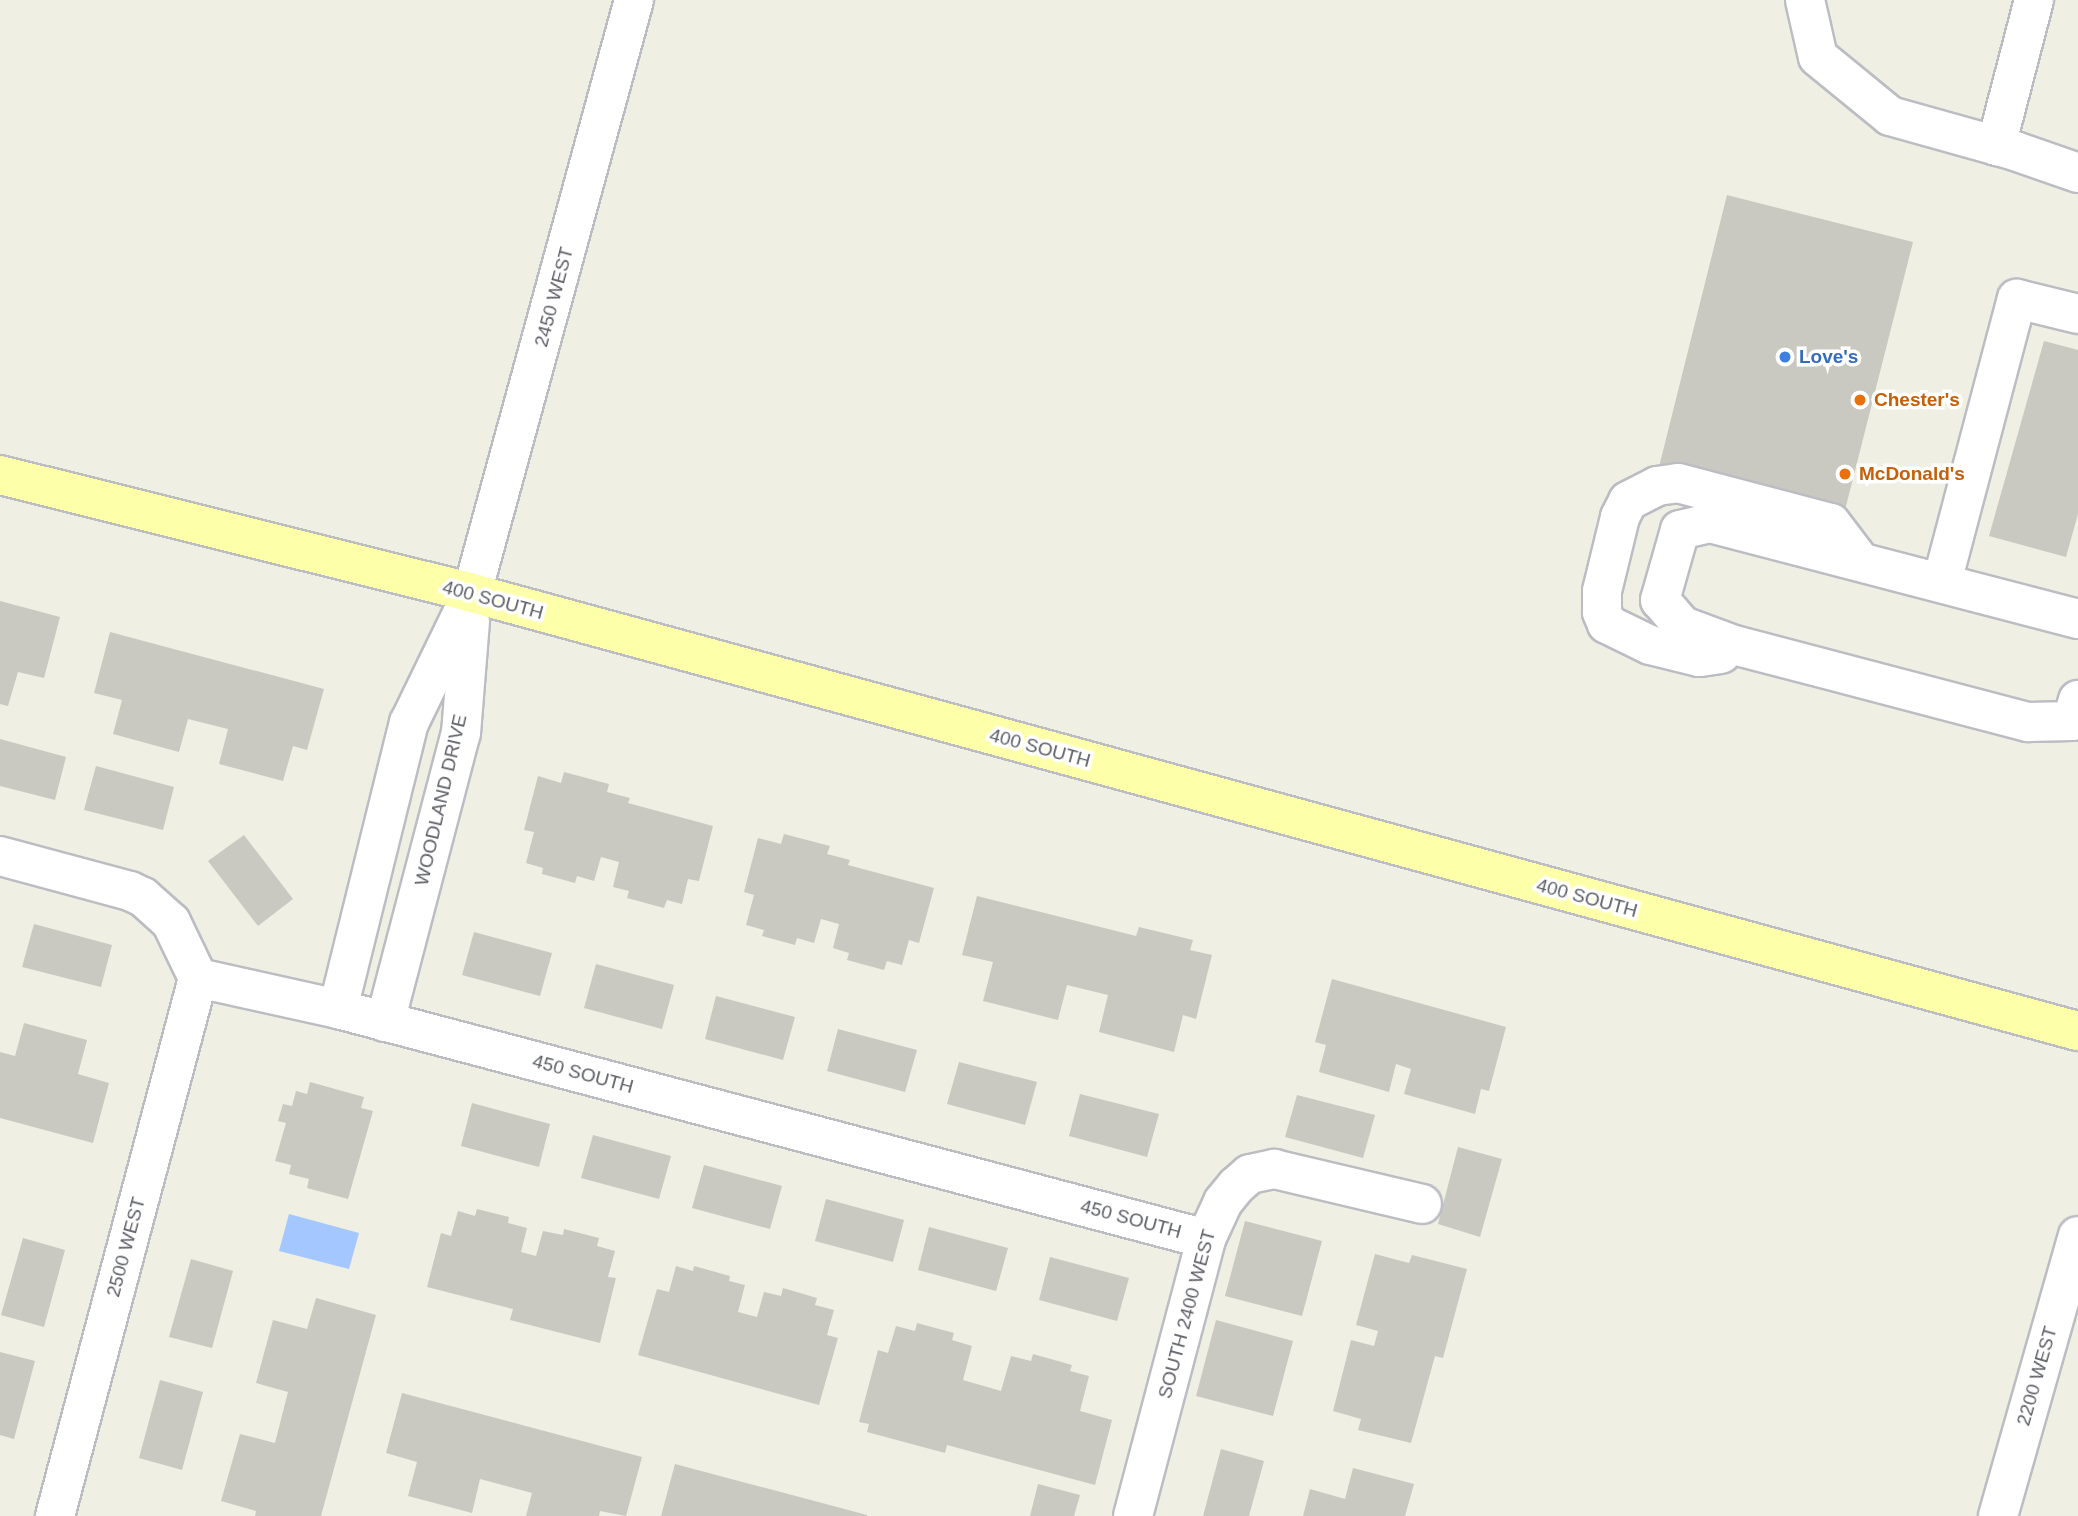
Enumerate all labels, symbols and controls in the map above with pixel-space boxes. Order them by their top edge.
street label: 2450 WEST [530,245,578,349]
place label: Love's [1799,346,1858,368]
marker: Love's [1777,349,1793,365]
place label: Chester's [1874,389,1960,411]
marker: Chester's [1852,392,1868,408]
place label: McDonald's [1859,463,1965,485]
marker: McDonald's [1837,466,1853,482]
street label: 400 SOUTH [440,576,546,624]
street label: WOODLAND DRIVE [410,712,472,888]
street label: 400 SOUTH [987,724,1093,772]
street label: 400 SOUTH [1534,874,1640,922]
street label: 450 SOUTH [530,1050,636,1098]
street label: 2500 WEST [102,1195,150,1299]
street label: 450 SOUTH [1078,1195,1184,1243]
street label: SOUTH 2400 WEST [1153,1227,1221,1401]
street label: 2200 WEST [2012,1324,2062,1428]

